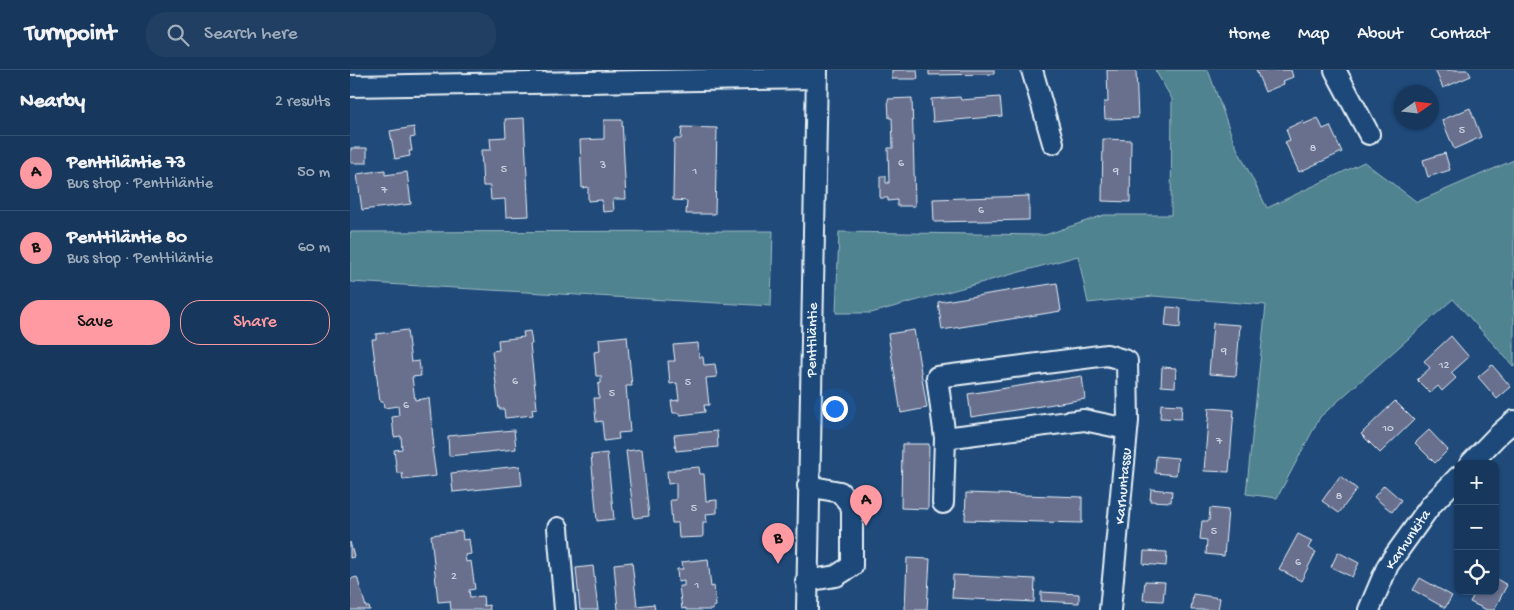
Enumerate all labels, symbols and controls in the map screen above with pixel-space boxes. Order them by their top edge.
search box [146,12,496,57]
text: Turnpoint [25,20,116,49]
icon: search [164,21,192,49]
text: Search here [204,23,298,46]
text: Home [1228,24,1270,45]
text: Map [1298,24,1329,45]
text: About [1357,24,1403,45]
text: Contact [1431,24,1489,45]
north arrow [1394,85,1439,130]
text: Nearby [20,90,85,115]
text: 2 results [275,93,330,112]
house number: 5 [1459,124,1465,138]
house number: 8 [1310,142,1317,156]
text: Penttiläntie 73 [67,152,186,175]
house number: 6 [898,157,905,171]
house number: 3 [599,159,606,173]
house number: 5 [501,163,507,177]
text: A [31,164,41,183]
text: 50 m [297,164,330,183]
house number: 1 [692,165,698,179]
house number: 9 [1112,165,1119,179]
text: Bus stop · Penttiläntie [67,175,213,194]
house number: 7 [380,184,388,198]
house number: 6 [978,204,985,218]
text: Penttiläntie 80 [67,227,187,250]
text: B [32,239,40,258]
text: 60 m [298,239,330,258]
text: Bus stop · Penttiläntie [67,250,213,269]
button: Save [20,300,170,345]
button: Share [180,300,330,345]
street label: Penttiläntie [803,302,823,378]
house number: 9 [1220,345,1227,359]
house number: 12 [1438,359,1449,373]
house number: 6 [512,375,519,389]
house number: 5 [685,376,691,390]
house number: 5 [609,387,615,401]
your location [822,396,848,422]
house number: 6 [403,399,410,413]
house number: 10 [1381,422,1394,436]
house number: 7 [1215,435,1223,449]
street label: Karhuntassu [1112,447,1136,525]
map controls [1454,460,1499,595]
button: + [1454,460,1499,505]
pin: A [850,485,882,526]
house number: 8 [1336,490,1343,504]
house number: 5 [691,502,697,516]
button: − [1454,505,1499,550]
street label: Karhunkita [1382,506,1436,574]
pin: B [762,523,794,564]
house number: 5 [1211,525,1217,539]
button: locate [1454,550,1499,595]
house number: 6 [1295,556,1302,570]
house number: 2 [451,570,457,584]
house number: 1 [694,579,700,593]

